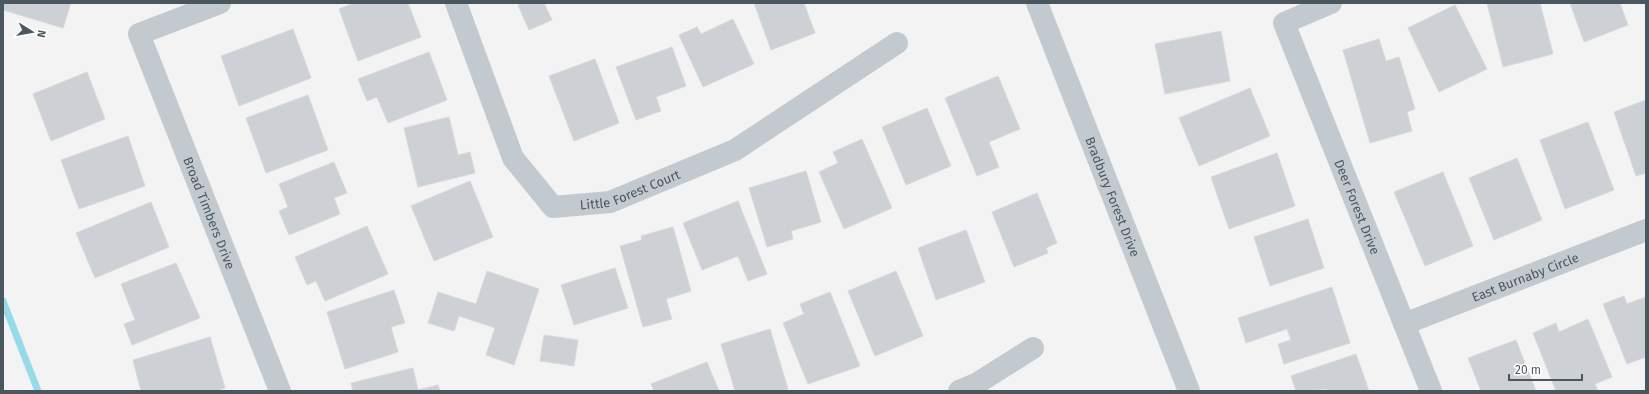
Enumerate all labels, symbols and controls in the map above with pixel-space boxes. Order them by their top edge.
north arrow [12,12,52,52]
text: N [34,29,48,39]
street label: Bradbury Forest Drive [1082,135,1143,259]
street label: Broad Timbers Drive [180,155,238,271]
street label: Deer Forest Drive [1331,157,1383,257]
street label: Little Forest Court [579,167,683,213]
street label: East Burnaby Circle [1470,250,1581,305]
scale bar [1509,356,1582,382]
text: 20 m [1515,363,1541,377]

